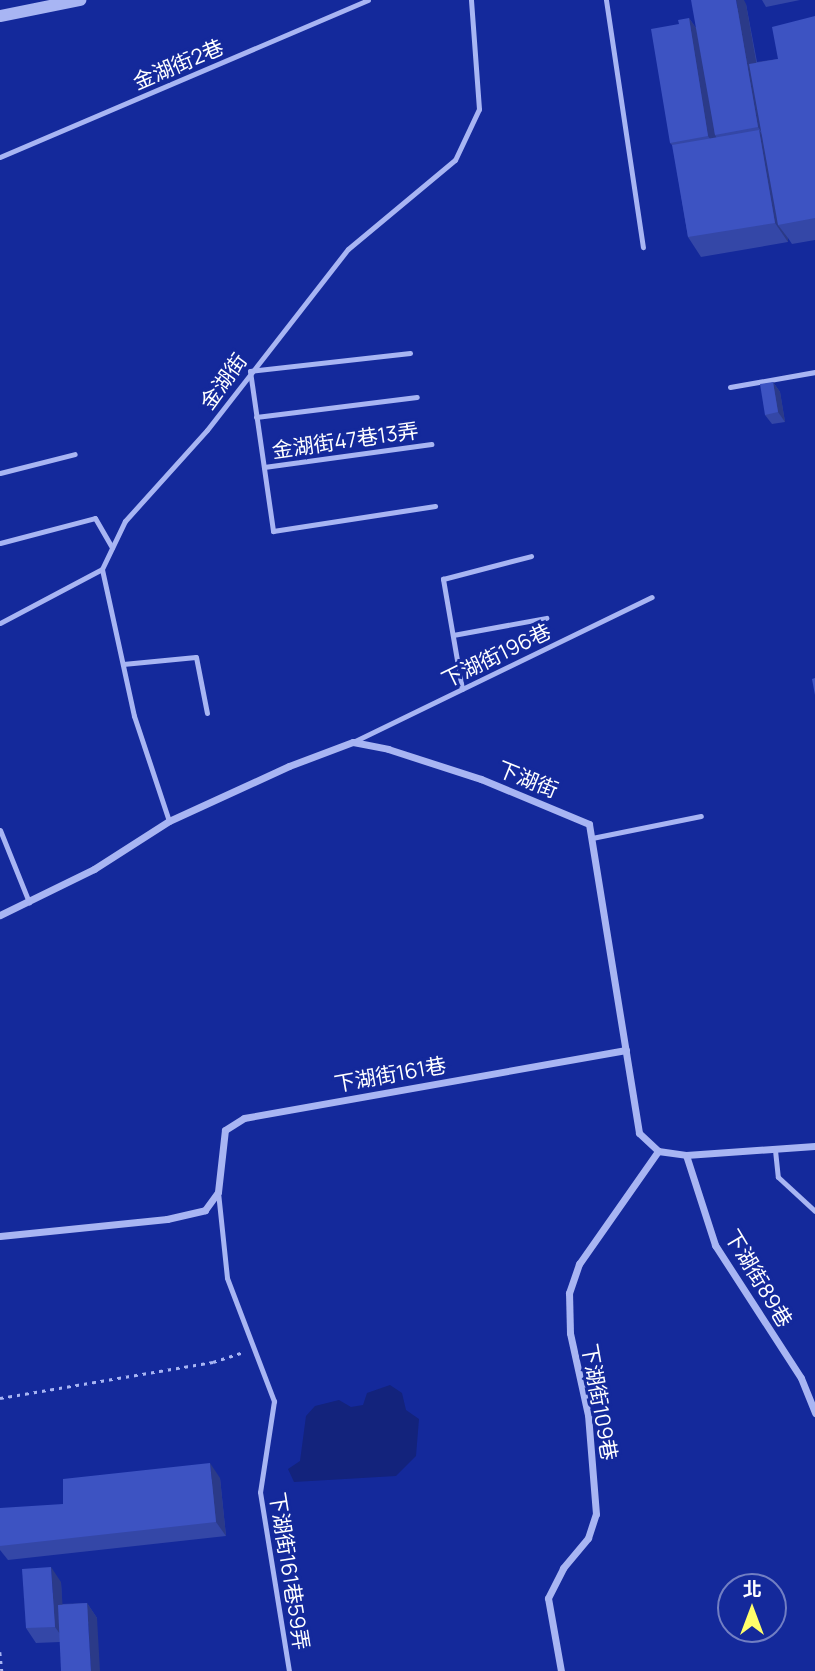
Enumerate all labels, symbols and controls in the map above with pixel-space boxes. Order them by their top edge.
street label: 金湖街2巷 [129,34,227,94]
street label: 金湖街 [194,348,252,414]
street label: 金湖街47巷13弄 [270,417,420,463]
street label: 下湖街196巷 [437,618,555,692]
street label: 下湖街 [494,756,562,802]
street label: 下湖街161巷 [332,1052,448,1096]
street label: 下湖街89巷 [720,1225,798,1331]
street label: 下湖街109巷 [577,1342,623,1462]
street label: 下湖街161巷59弄 [265,1490,315,1652]
north arrow [717,1573,787,1643]
text: 北 [742,1576,762,1602]

